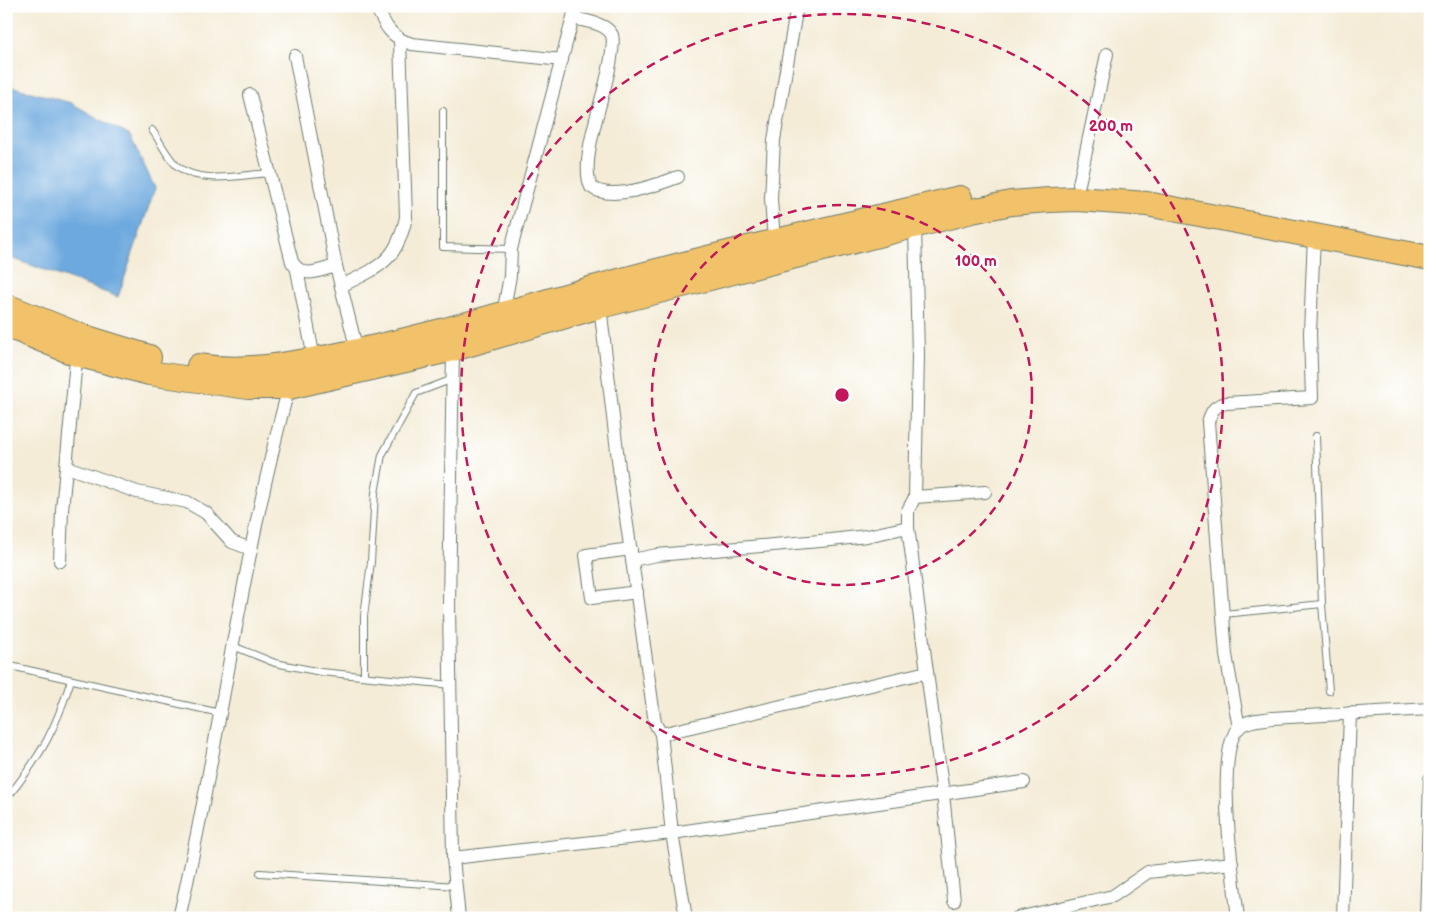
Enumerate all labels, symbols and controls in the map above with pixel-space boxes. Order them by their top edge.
text: 200 m [1089,117,1133,136]
text: 100 m [955,252,997,271]
centre of rings [833,386,851,404]

